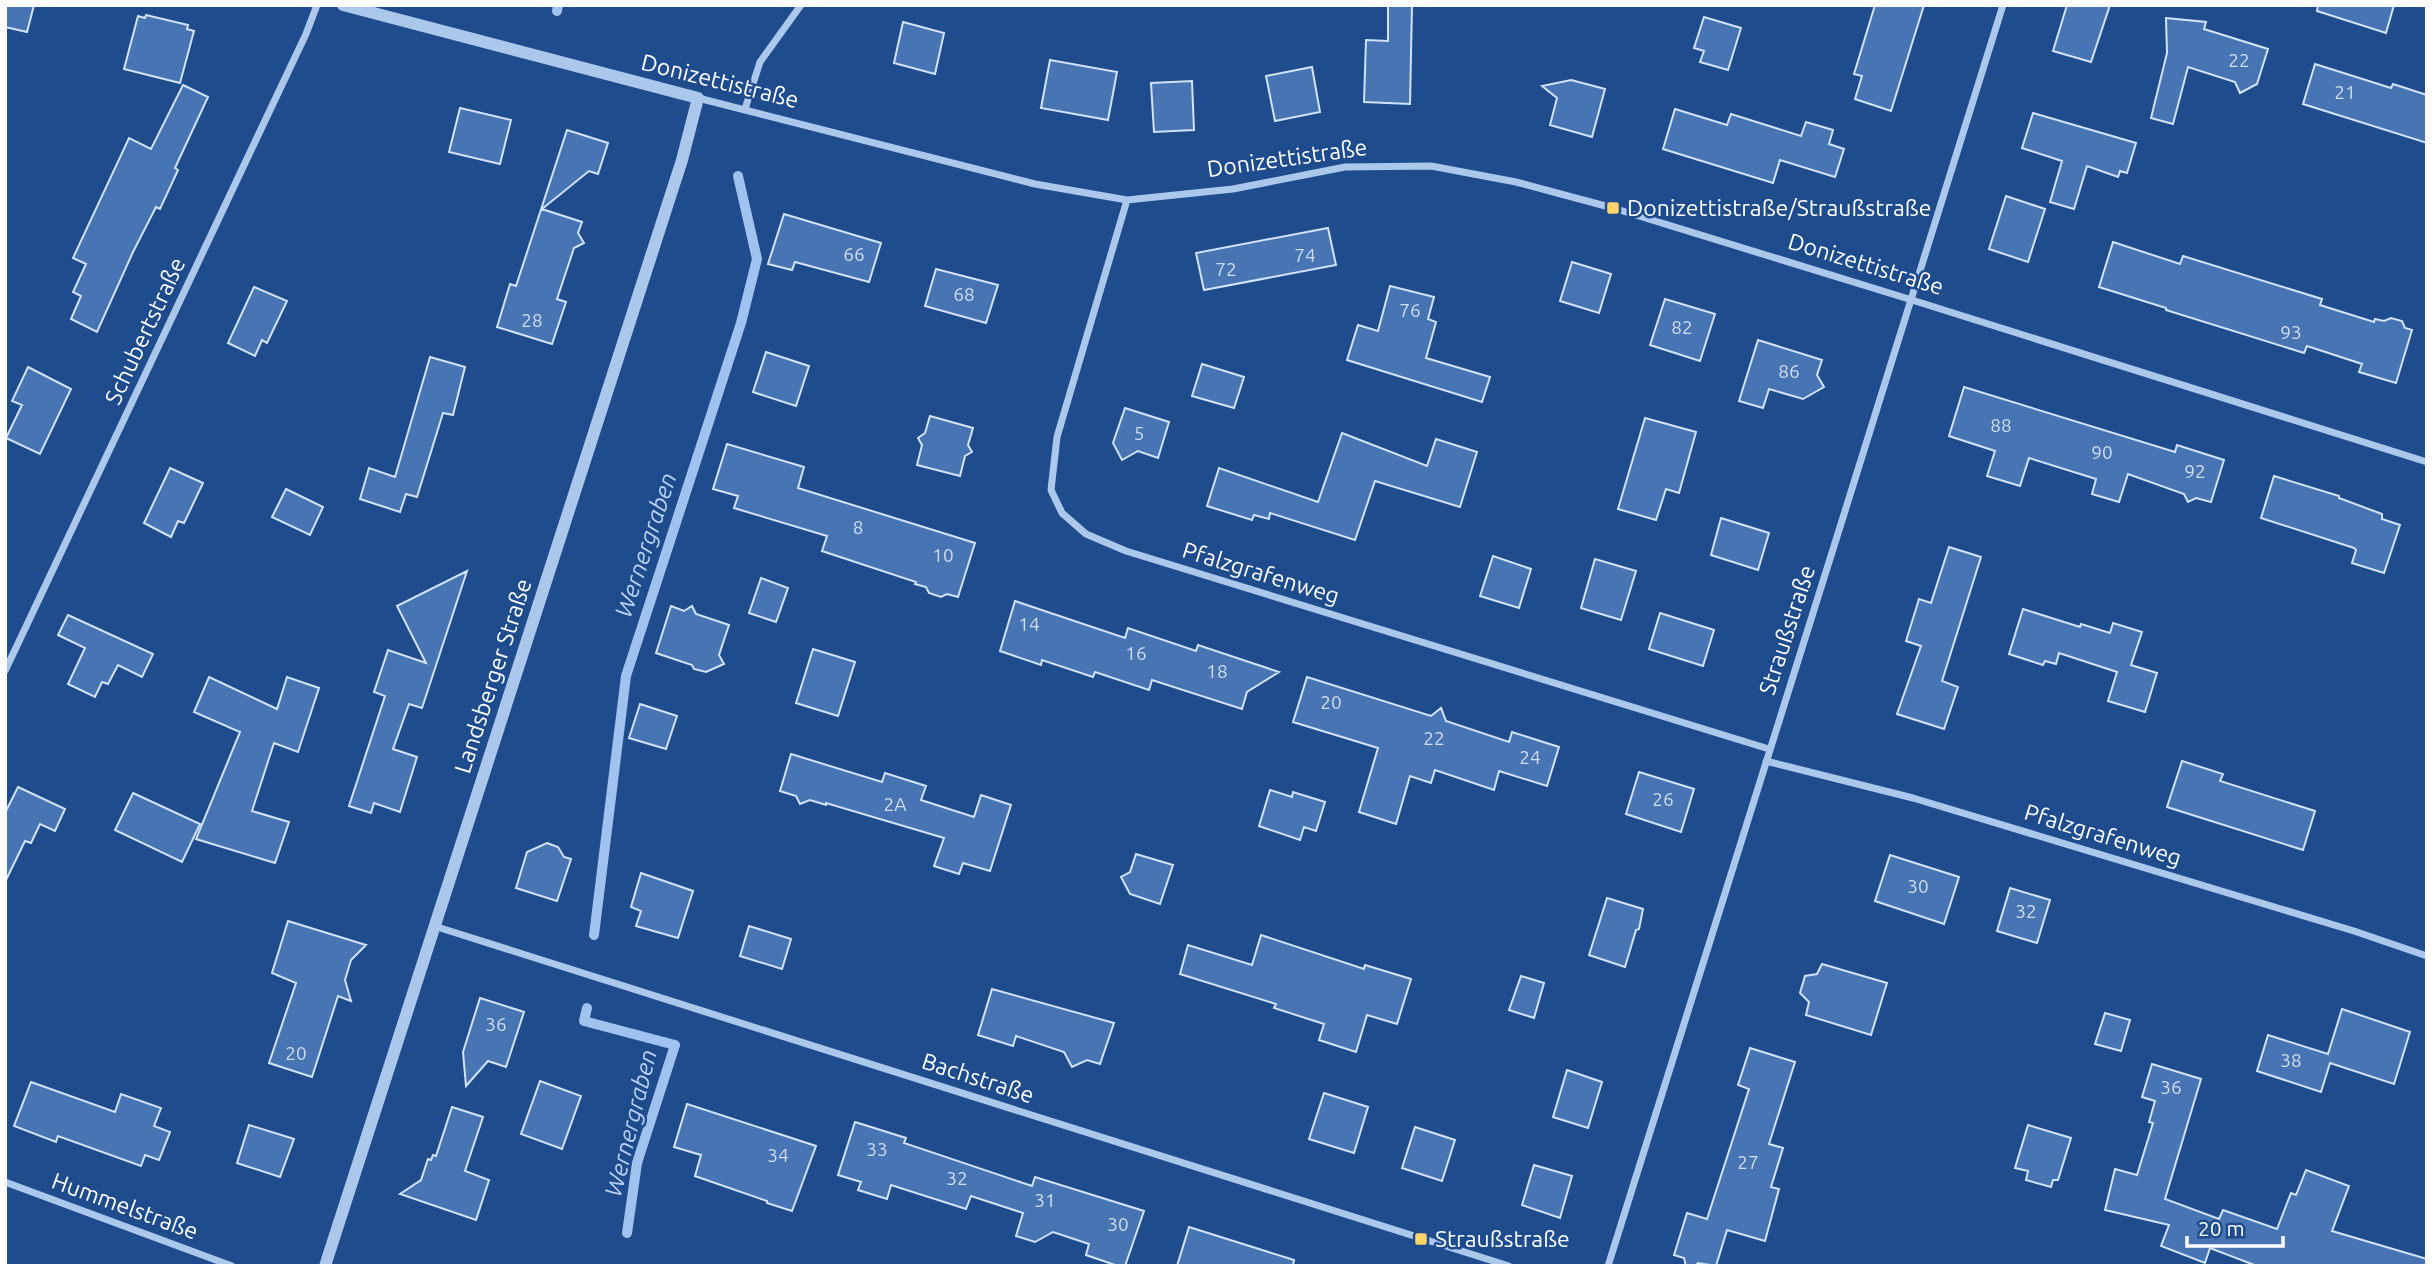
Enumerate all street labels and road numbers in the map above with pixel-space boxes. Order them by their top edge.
street label: Donizettistraße [639,49,801,112]
street label: Donizettistraße [1205,134,1369,181]
street label: Donizettistraße [1785,228,1947,299]
street label: Schubertstraße [100,253,189,408]
street label: Pfalzgrafenweg [1180,537,1343,608]
street label: Straußstraße [1754,562,1819,698]
street label: Landsberger Straße [449,575,536,776]
street label: Pfalzgrafenweg [2022,799,2185,870]
street label: Bachstraße [919,1048,1037,1107]
street label: Hummelstraße [49,1168,202,1244]

